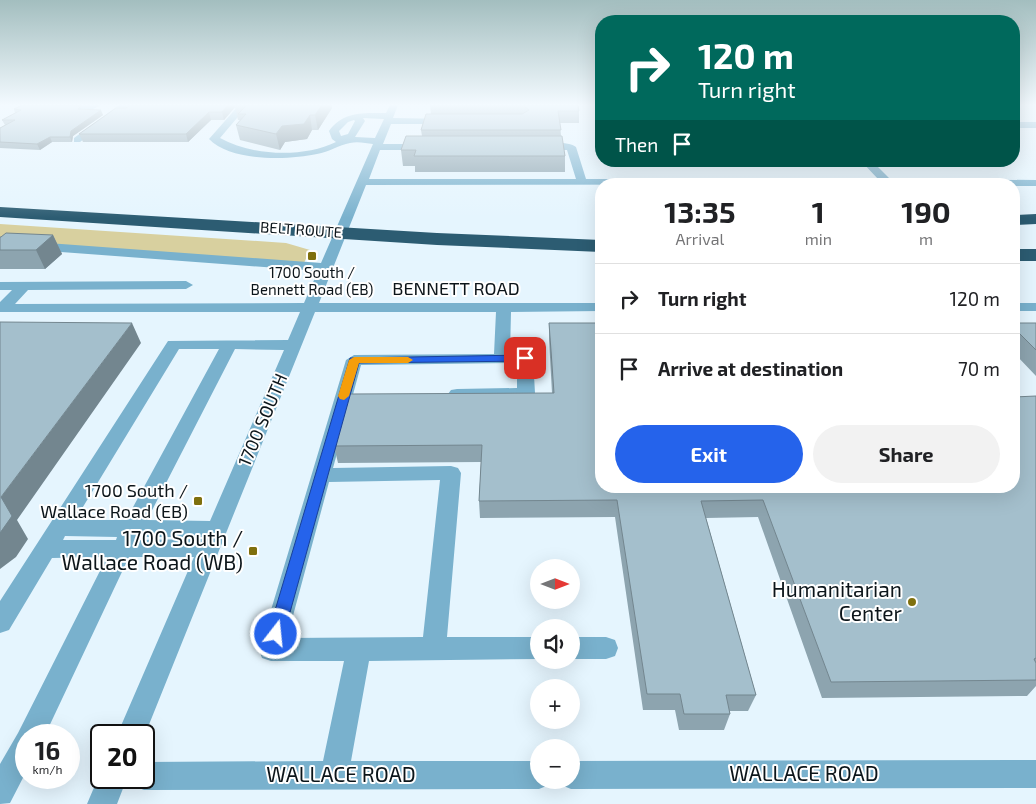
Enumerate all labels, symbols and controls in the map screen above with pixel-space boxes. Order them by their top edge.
text: 120 m [698,34,794,76]
icon: right [615,35,680,100]
text: Turn right [698,76,796,102]
icon: arrive [668,130,696,158]
text: Then [615,133,658,156]
text: 13:35 [664,193,735,229]
text: 1 [812,193,825,229]
text: 190 [901,193,951,229]
street label: BELT ROUTE [260,217,343,241]
text: Arrival [675,229,724,248]
text: min [805,229,832,248]
text: m [919,229,933,248]
marker: 1700 South / Bennett Road (EB) [306,250,318,262]
place label: 1700 South / Bennett Road (EB) [251,263,373,298]
street label: BENNETT ROAD [392,277,520,299]
icon: right [615,285,643,313]
text: Turn right [658,287,746,310]
text: 120 m [949,287,1000,310]
pin [504,337,546,379]
icon: arrive [511,344,539,372]
icon: arrive [615,355,643,383]
text: Arrive at destination [658,357,843,380]
text: 70 m [958,357,1000,380]
street label: 1700 SOUTH [233,370,291,469]
button: Exit [615,425,803,483]
button: Share [813,425,1000,483]
place label: 1700 South / Wallace Road (EB) [40,479,188,522]
marker: 1700 South / Wallace Road (EB) [192,495,204,507]
place label: 1700 South / Wallace Road (WB) [62,525,243,574]
marker: 1700 South / Wallace Road (WB) [247,545,259,557]
north arrow [530,559,580,609]
map controls [530,559,580,789]
place label: Humanitarian Center [772,576,903,625]
marker: Humanitarian Center [906,596,918,608]
position arrow [249,607,301,659]
button: sound [530,619,580,669]
button: + [530,679,580,729]
speed limit sign: 20 [90,724,155,789]
text: 16 [35,735,60,765]
button: − [530,739,580,789]
street label: WALLACE ROAD [729,760,879,785]
street label: WALLACE ROAD [266,761,416,786]
text: km/h [33,762,62,776]

